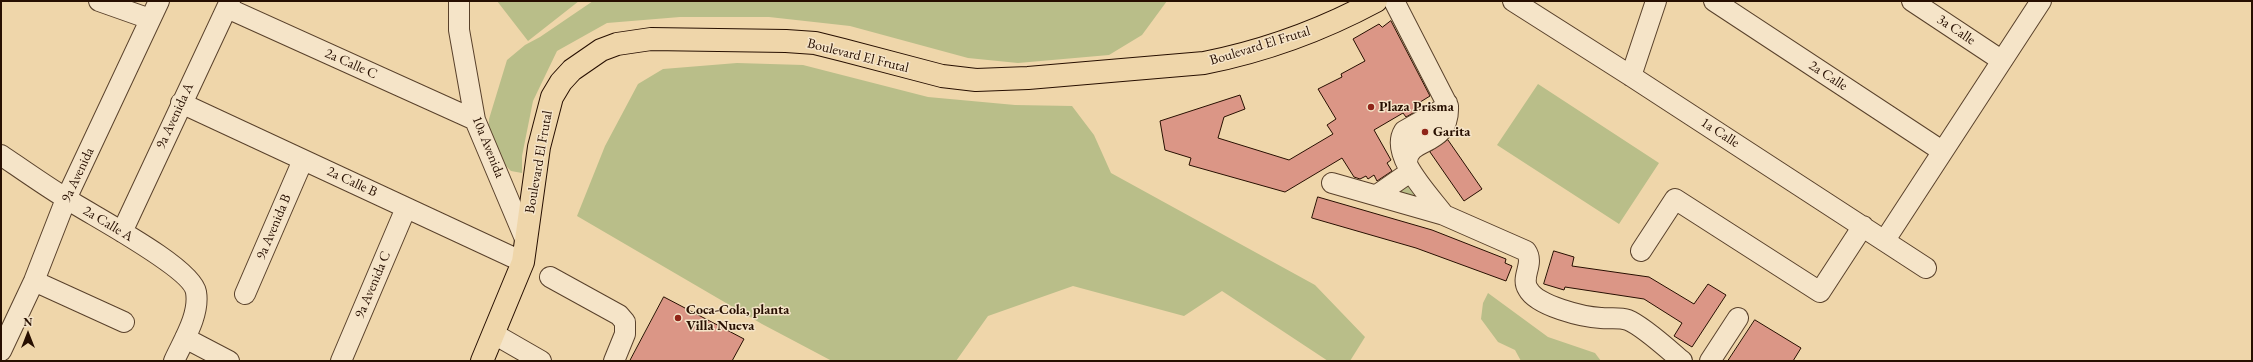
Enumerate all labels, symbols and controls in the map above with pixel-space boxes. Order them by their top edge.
street label: 3a Calle [1934,11,1978,49]
street label: Boulevard El Frutal [1208,23,1312,69]
street label: Boulevard El Frutal [805,35,911,77]
street label: 2a Calle C [322,45,380,83]
street label: 2a Calle [1805,57,1851,95]
street label: 9a Avenida A [152,80,198,152]
place label: Plaza Prisma [1379,99,1454,115]
marker: Plaza Prisma [1366,102,1376,112]
street label: Boulevard El Frutal [522,109,556,215]
street label: 10a Avenida [468,114,508,180]
street label: 1a Calle [1697,114,1743,152]
place label: Garita [1433,124,1471,140]
marker: Garita [1420,127,1430,137]
street label: 9a Avenida [58,145,98,205]
street label: 2a Calle B [324,163,380,201]
street label: 9a Avenida B [253,192,295,262]
street label: 2a Calle A [80,203,136,245]
street label: 9a Avenida C [351,249,395,321]
place label: Coca-Cola, planta Villa Nueva [686,302,789,334]
marker: Coca-Cola, planta Villa Nueva [673,313,683,323]
north arrow [8,314,48,354]
text: N [24,315,32,329]

